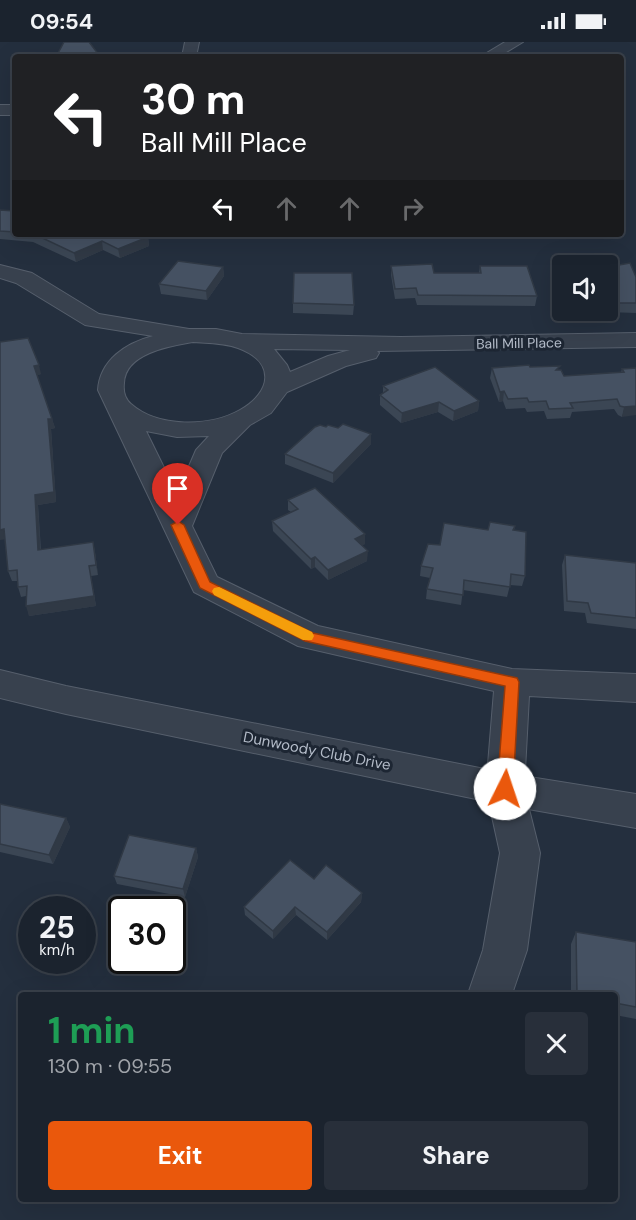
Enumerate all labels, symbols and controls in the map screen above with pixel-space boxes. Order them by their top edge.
text: 09:54 [30,7,93,36]
text: 30 m [141,72,245,127]
icon: left [42,78,120,156]
text: Ball Mill Place [141,125,307,160]
icon: left [207,192,240,225]
icon: ahead [270,192,303,225]
icon: ahead [333,192,366,225]
icon: right [396,192,429,225]
map controls [552,255,618,321]
button: sound [552,255,618,321]
street label: Ball Mill Place [476,333,562,353]
pin [152,463,203,525]
icon: arrive [161,472,194,505]
street label: Dunwoody Club Drive [242,727,392,775]
position arrow [473,757,537,821]
speed limit sign: 30 [108,896,186,974]
text: 25 [39,908,75,947]
text: km/h [39,940,75,960]
text: 1 min [48,1007,136,1054]
button: close [525,1012,588,1075]
text: 130 m · 09:55 [48,1053,172,1079]
button: Exit [48,1121,312,1190]
button: Share [324,1121,588,1190]

